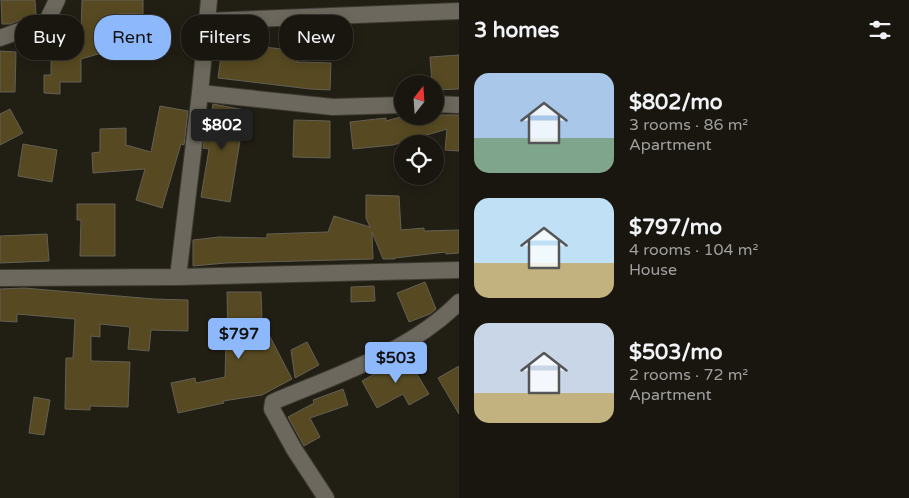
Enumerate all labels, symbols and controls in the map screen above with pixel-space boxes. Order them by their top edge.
chip: Buy [15,15,84,60]
chip: Rent [94,15,171,60]
chip: Filters [181,15,269,60]
chip: New [279,15,353,60]
icon: filters [866,16,894,44]
text: 3 homes [474,18,559,43]
north arrow [394,75,444,125]
map controls [394,75,444,185]
text: $802/mo [629,90,723,115]
icon: home [514,93,574,153]
pin: $802 [192,108,252,151]
text: $802 [202,115,242,135]
text: 3 rooms · 86 m² [629,115,748,135]
button: locate [394,135,444,185]
text: Apartment [629,135,712,155]
text: $797/mo [629,215,722,240]
icon: home [514,218,574,278]
text: 4 rooms · 104 m² [629,240,758,260]
text: House [629,260,677,280]
pin: $797 [209,318,269,360]
text: $797 [219,324,259,344]
text: $503/mo [629,340,723,365]
pin: $503 [366,342,426,384]
icon: home [514,343,574,403]
text: $503 [376,348,416,368]
text: 2 rooms · 72 m² [629,365,748,385]
text: Apartment [629,385,712,405]

